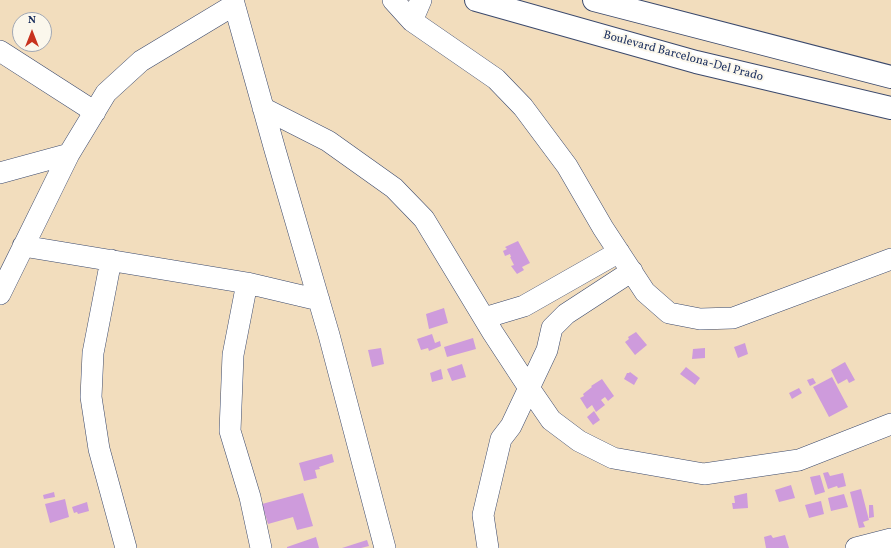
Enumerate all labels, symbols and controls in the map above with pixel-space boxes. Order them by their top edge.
north arrow [12,12,52,52]
text: N [28,13,36,28]
street label: Boulevard Barcelona-Del Prado [601,29,765,85]

